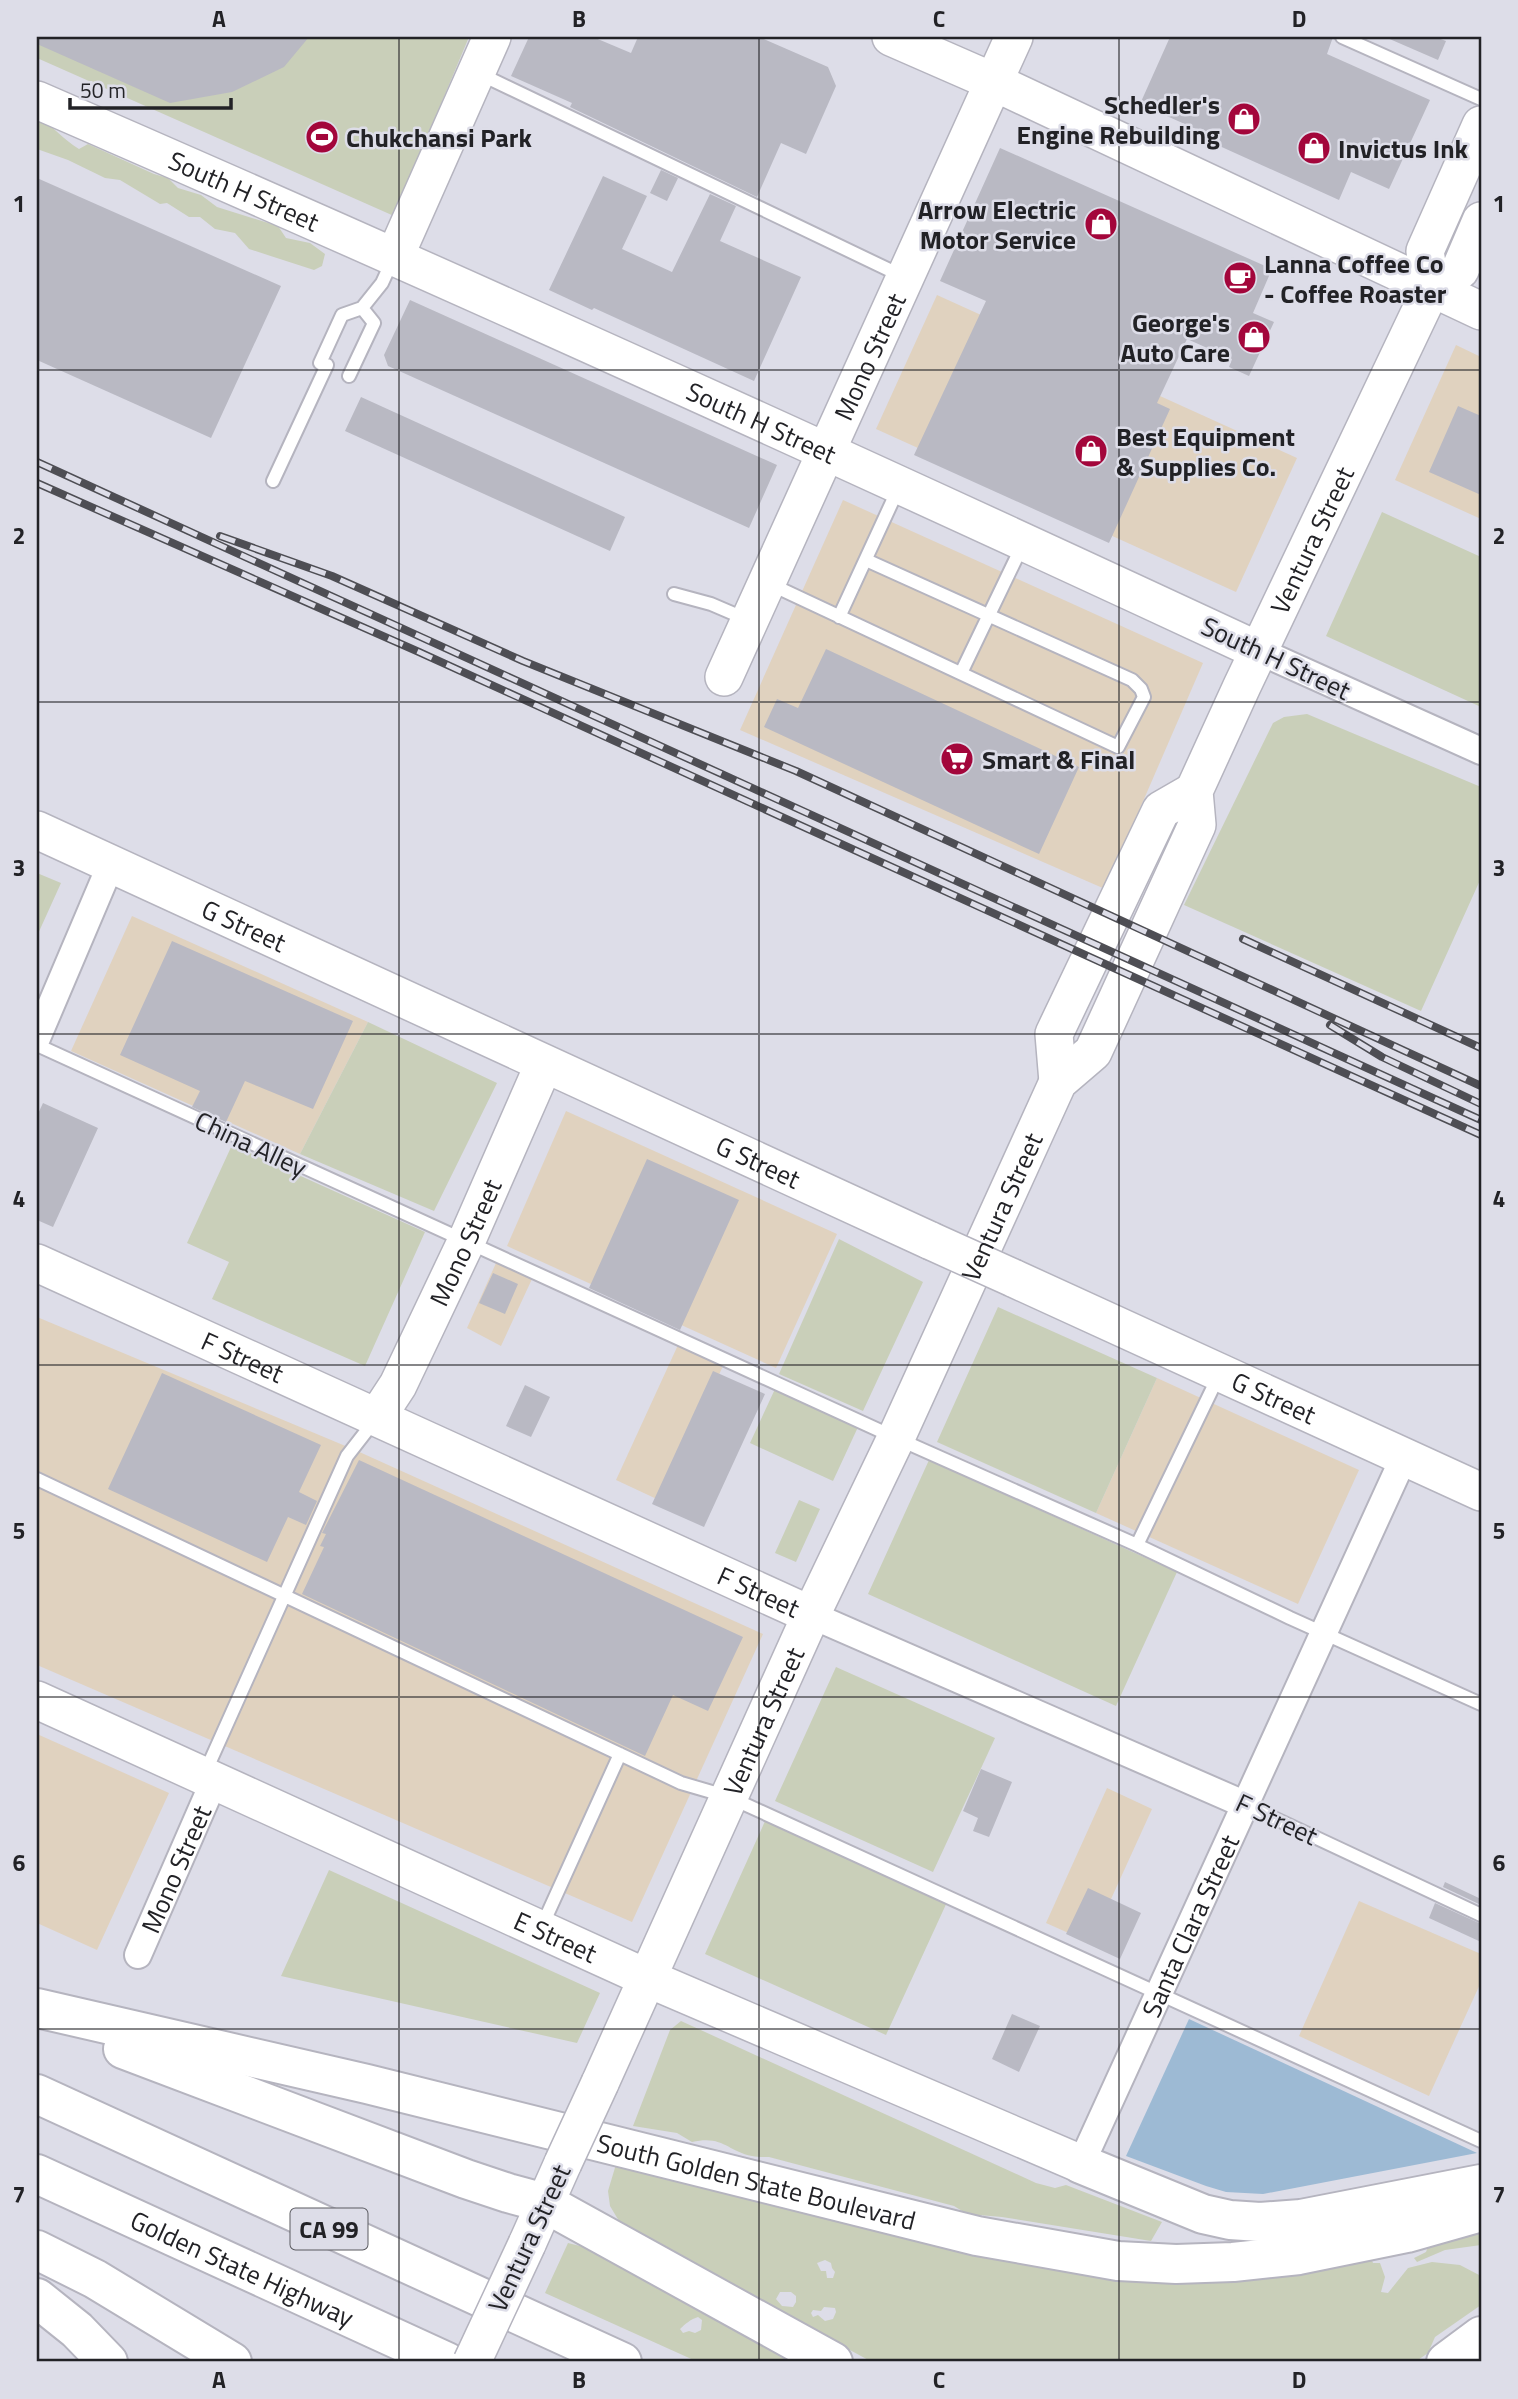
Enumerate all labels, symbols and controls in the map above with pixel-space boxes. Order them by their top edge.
text: A [212,1,226,36]
text: B [572,1,586,36]
text: C [933,1,945,36]
text: D [1292,1,1306,36]
scale bar [70,66,231,110]
text: 50 m [80,74,126,106]
place label: Schedler's Engine Rebuilding [1017,85,1220,154]
shop icon: Schedler's Engine Rebuilding [1225,100,1263,138]
sports icon: Chukchansi Park [303,118,341,156]
place label: Chukchansi Park [346,118,533,157]
shop icon: Invictus Ink [1295,129,1333,167]
place label: Invictus Ink [1338,129,1469,168]
street label: South H Street [163,140,326,241]
text: 1 [13,186,25,221]
text: 1 [1493,186,1505,221]
place label: Arrow Electric Motor Service [918,190,1076,259]
shop icon: Arrow Electric Motor Service [1082,205,1120,243]
place label: Lanna Coffee Co - Coffee Roaster [1264,244,1447,313]
cafe icon: Lanna Coffee Co - Coffee Roaster [1221,259,1259,297]
street label: Mono Street [823,286,915,426]
place label: George's Auto Care [1121,303,1230,372]
shop icon: George's Auto Care [1235,318,1273,356]
street label: South H Street [680,371,843,473]
place label: Best Equipment & Supplies Co. [1116,417,1295,486]
shop icon: Best Equipment & Supplies Co. [1072,432,1110,470]
street label: Ventura Street [1260,460,1363,620]
text: 2 [13,518,25,553]
text: 2 [1493,518,1505,553]
street label: South H Street [1195,606,1357,710]
supermarket icon: Smart & Final [938,740,976,778]
place label: Smart & Final [982,740,1135,779]
text: 3 [13,850,25,885]
text: 3 [1493,850,1505,885]
street label: G Street [196,889,293,962]
street label: China Alley [189,1101,313,1187]
street label: G Street [710,1125,807,1198]
street label: Ventura Street [951,1126,1052,1287]
street label: Mono Street [419,1172,511,1312]
text: 4 [13,1181,25,1216]
text: 4 [1493,1181,1505,1216]
street label: F Street [195,1321,290,1392]
street label: G Street [1225,1361,1323,1434]
text: 5 [13,1513,25,1548]
text: 5 [1493,1513,1505,1548]
street label: F Street [711,1556,806,1627]
street label: Ventura Street [713,1641,814,1802]
street label: F Street [1230,1783,1324,1855]
street label: Mono Street [131,1799,221,1939]
street label: Santa Clara Street [1131,1828,1249,2023]
text: 6 [13,1845,26,1880]
text: 6 [1493,1845,1506,1880]
street label: E Street [508,1901,603,1972]
street label: South Golden State Boulevard [593,2123,920,2240]
street label: Ventura Street [478,2158,580,2318]
text: 7 [13,2177,25,2212]
text: 7 [1493,2177,1505,2212]
street label: Golden State Highway [124,2200,361,2336]
road number: CA 99 [290,2208,368,2250]
text: A [212,2362,226,2397]
text: B [572,2362,586,2397]
text: C [933,2362,945,2397]
text: D [1292,2362,1306,2397]

